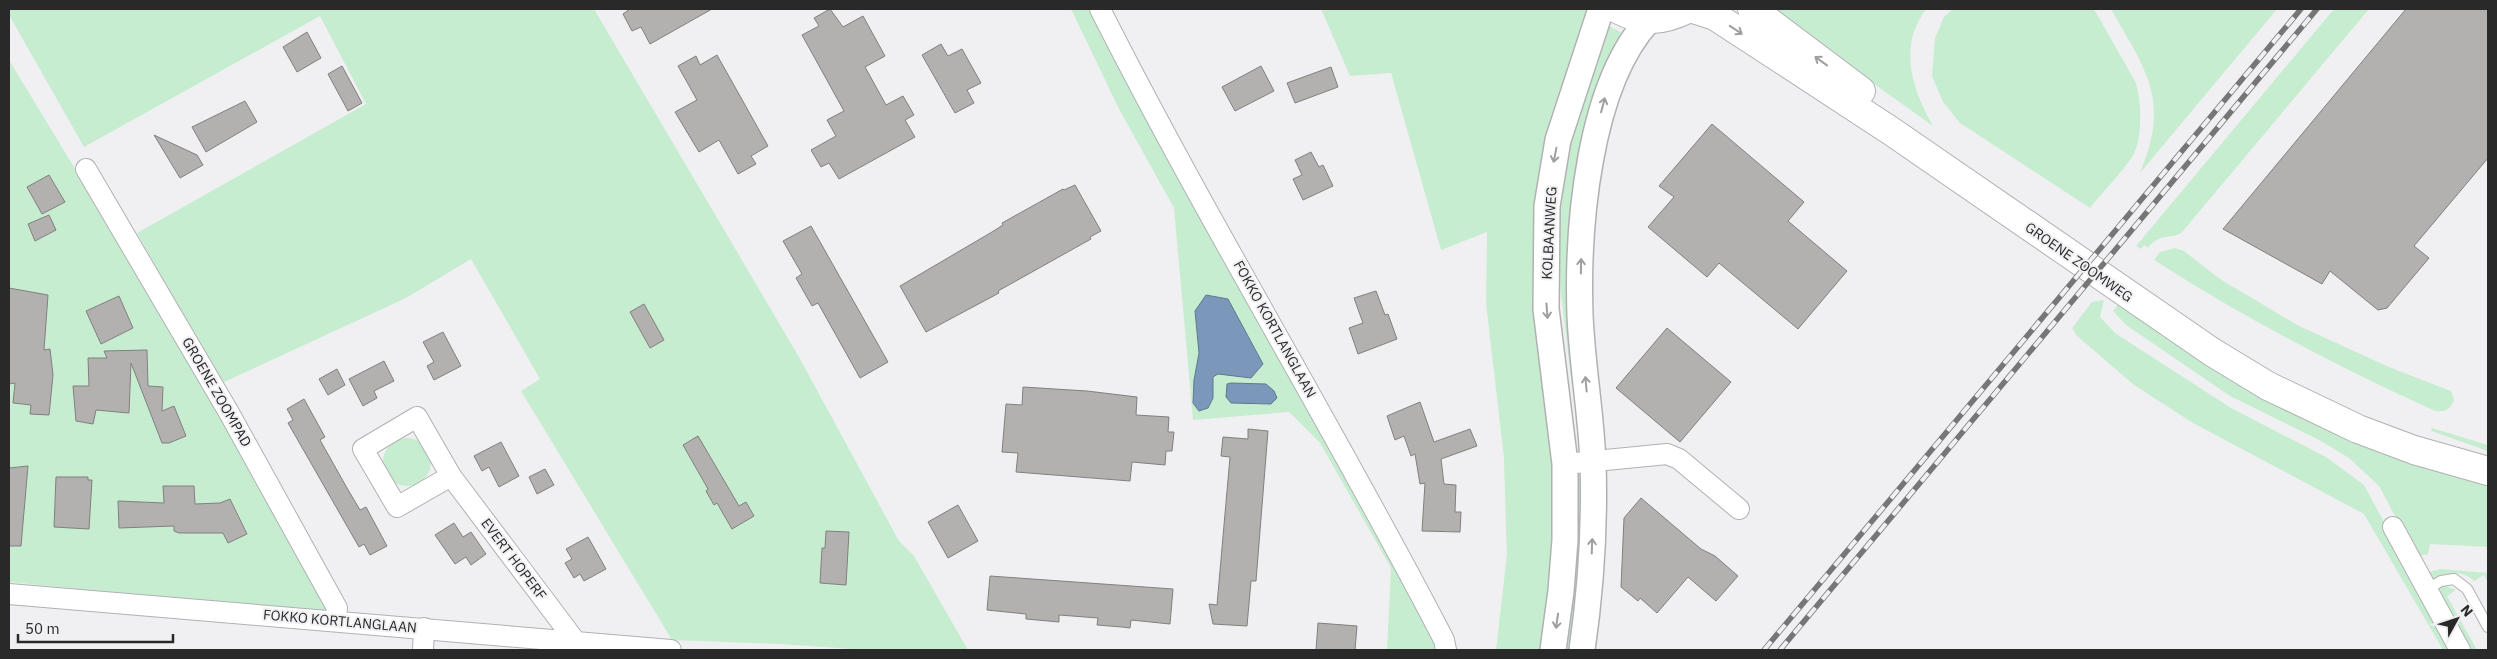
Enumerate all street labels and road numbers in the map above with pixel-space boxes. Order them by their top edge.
street label: KOLBAANWEG [1538,186,1560,280]
street label: GROENE ZOOMWEG [2022,218,2136,306]
street label: FOKKO KORTLANGLAAN [1230,257,1320,401]
street label: GROENE ZOOMPAD [178,334,256,450]
street label: EVERT HOPERF [477,514,551,604]
street label: FOKKO KORTLANGLAAN [262,605,418,637]

